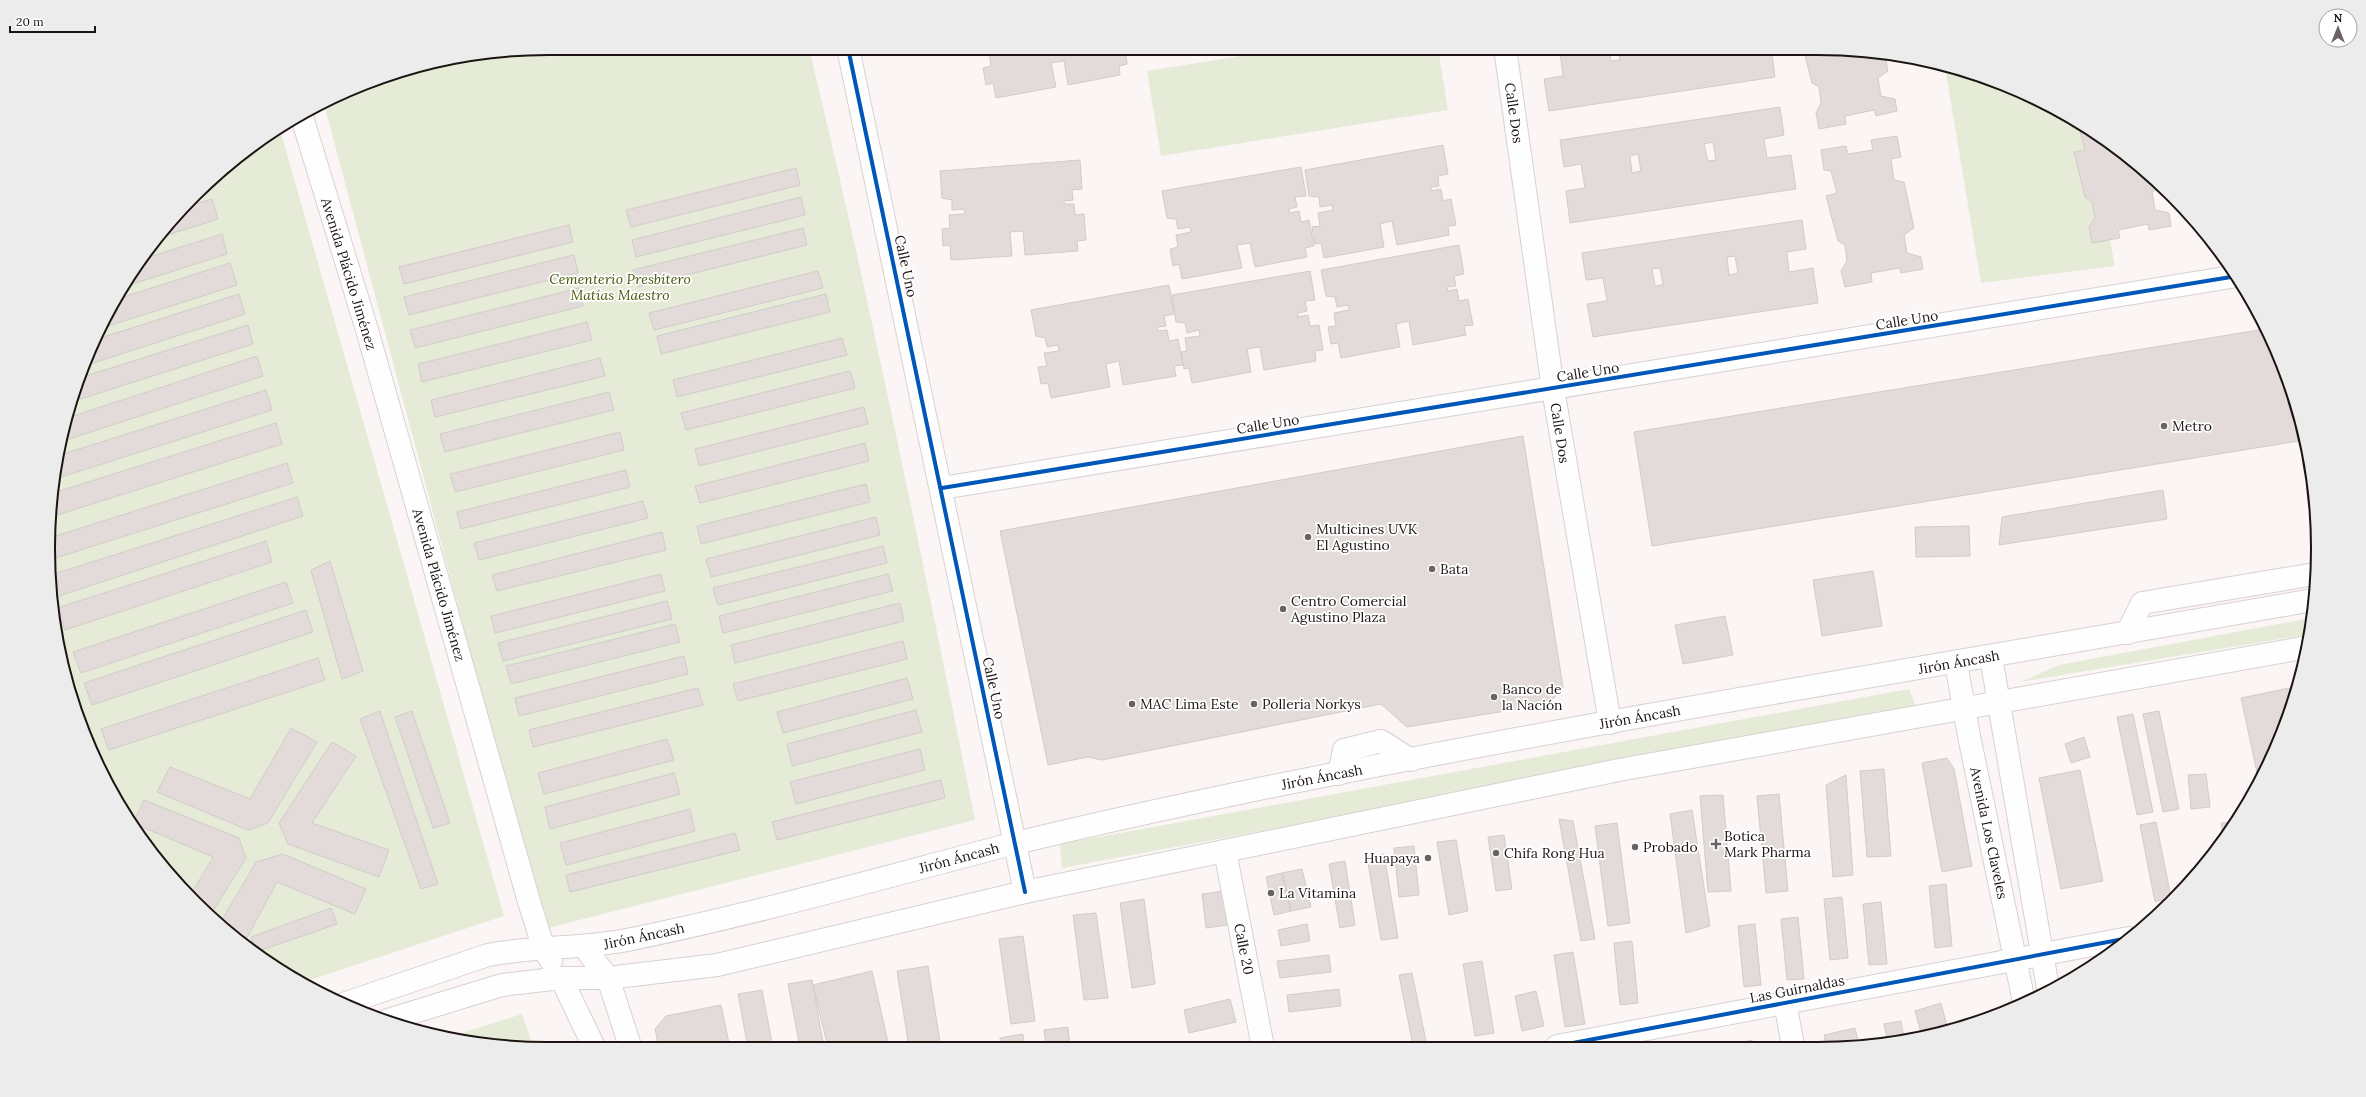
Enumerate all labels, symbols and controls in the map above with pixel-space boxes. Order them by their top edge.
scale bar [10,8,95,34]
north arrow [2318,8,2358,48]
text: N [2334,11,2343,25]
text: 20 m [16,14,44,29]
street label: Calle Dos [1501,82,1527,144]
street label: Avenida Plácido Jiménez [317,195,381,352]
street label: Calle Uno [891,233,921,299]
park label: Cementerio Presbítero Matías Maestro [549,270,691,304]
street label: Calle Uno [1874,306,1940,334]
street label: Calle Uno [1555,358,1621,386]
street label: Calle Dos [1546,401,1574,465]
street label: Calle Uno [1235,410,1301,438]
place label: Metro [2172,417,2212,435]
marker: Metro [2159,421,2169,431]
street label: Avenida Plácido Jiménez [408,505,469,664]
place label: Multicines UVK El Agustino [1316,520,1418,554]
marker: Multicines UVK El Agustino [1303,532,1313,542]
place label: Bata [1440,560,1468,578]
marker: Bata [1427,564,1437,574]
place label: Centro Comercial Agustino Plaza [1290,592,1407,626]
marker: Centro Comercial Agustino Plaza [1278,604,1288,614]
street label: Jirón Áncash [1916,646,2001,678]
street label: Calle Uno [979,655,1009,721]
place label: Banco de la Nación [1502,680,1563,714]
marker: Banco de la Nación [1489,692,1499,702]
place label: MAC Lima Este [1140,695,1239,713]
place label: Polleria Norkys [1262,695,1361,713]
marker: MAC Lima Este [1127,699,1137,709]
marker: Polleria Norkys [1249,699,1259,709]
street label: Jirón Áncash [1597,701,1682,733]
street label: Jirón Áncash [1279,760,1364,794]
street label: Avenida Los Claveles [1966,764,2012,901]
place label: Botica Mark Pharma [1724,827,1811,861]
place label: Probado [1643,838,1698,856]
street label: Jirón Áncash [916,839,1001,878]
marker: Botica Mark Pharma [1711,839,1721,849]
marker: Probado [1630,842,1640,852]
place label: Chifa Rong Hua [1504,844,1605,862]
marker: Chifa Rong Hua [1491,848,1501,858]
place label: Huapaya [1364,849,1420,867]
marker: Huapaya [1423,853,1433,863]
place label: La Vitamina [1279,884,1356,902]
marker: La Vitamina [1266,888,1276,898]
street label: Jirón Áncash [601,919,686,954]
street label: Calle 20 [1230,922,1258,976]
street label: Las Guirnaldas [1748,971,1846,1007]

